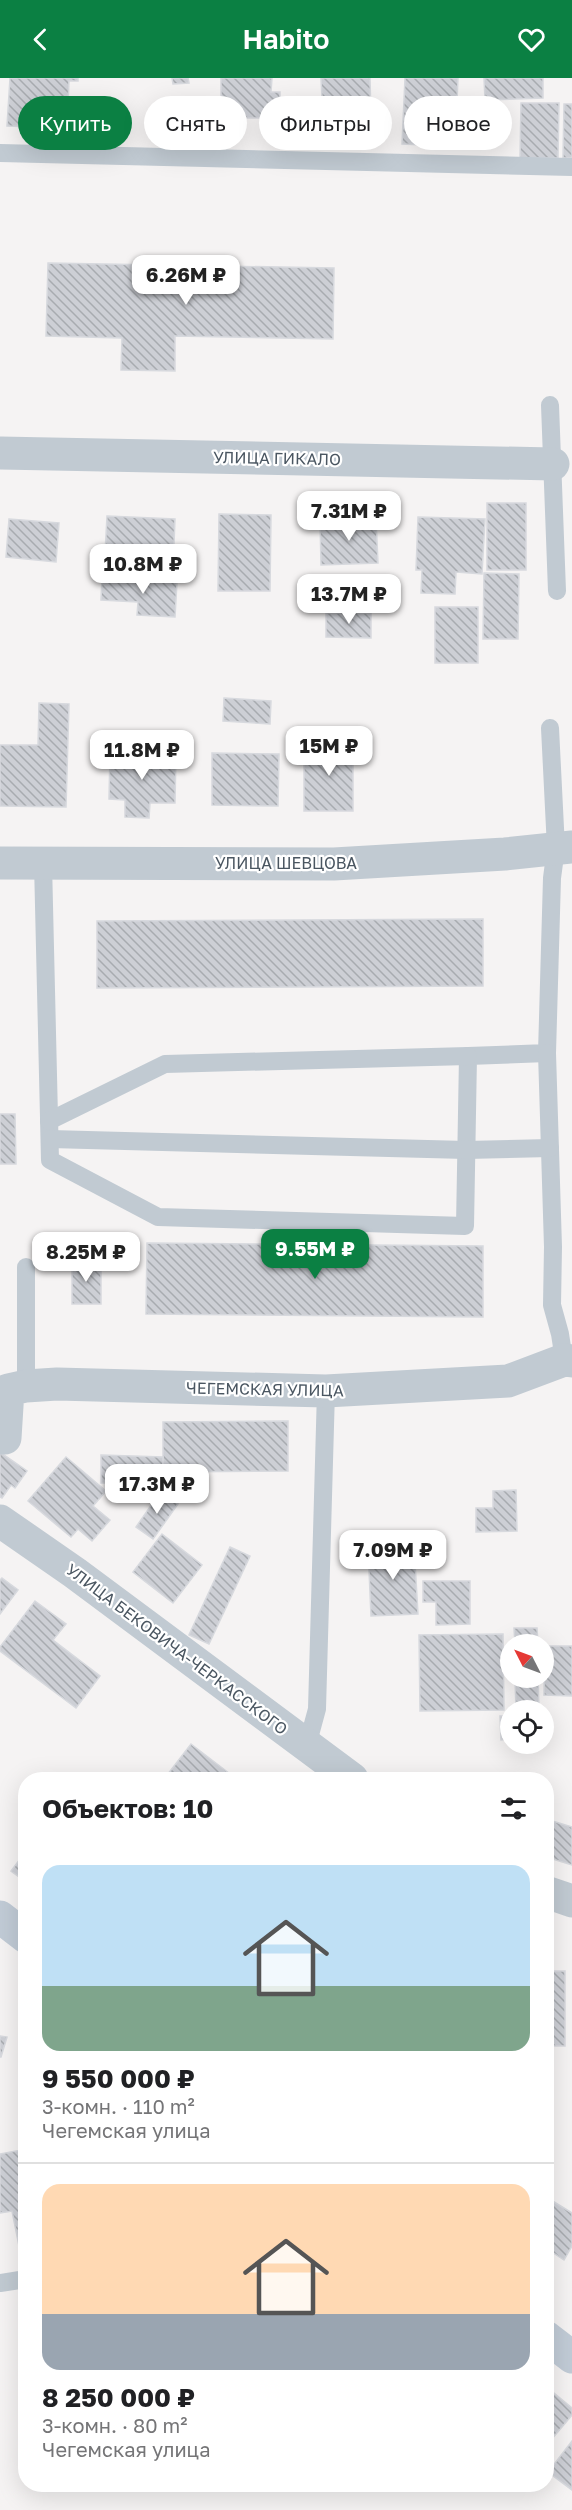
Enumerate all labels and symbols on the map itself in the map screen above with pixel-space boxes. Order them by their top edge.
pin: 6.26M ₽ [131,255,241,306]
street label: УЛИЦА ГИКАЛО [213,447,341,469]
pin: 7.31M ₽ [294,491,404,542]
pin: 10.8M ₽ [88,544,198,595]
pin: 13.7M ₽ [294,574,404,625]
pin: 15M ₽ [287,726,371,777]
pin: 11.8M ₽ [87,730,197,781]
street label: УЛИЦА ШЕВЦОВА [215,853,357,873]
pin: 9.55M ₽ [260,1229,370,1280]
pin: 8.25M ₽ [31,1232,141,1283]
street label: ЧЕГЕМСКАЯ УЛИЦА [186,1378,344,1400]
pin: 17.3M ₽ [102,1464,212,1515]
pin: 7.09M ₽ [338,1530,448,1581]
street label: УЛИЦА БЕКОВИЧА-ЧЕРКАССКОГО [62,1559,292,1739]
north arrow [500,1634,554,1688]

